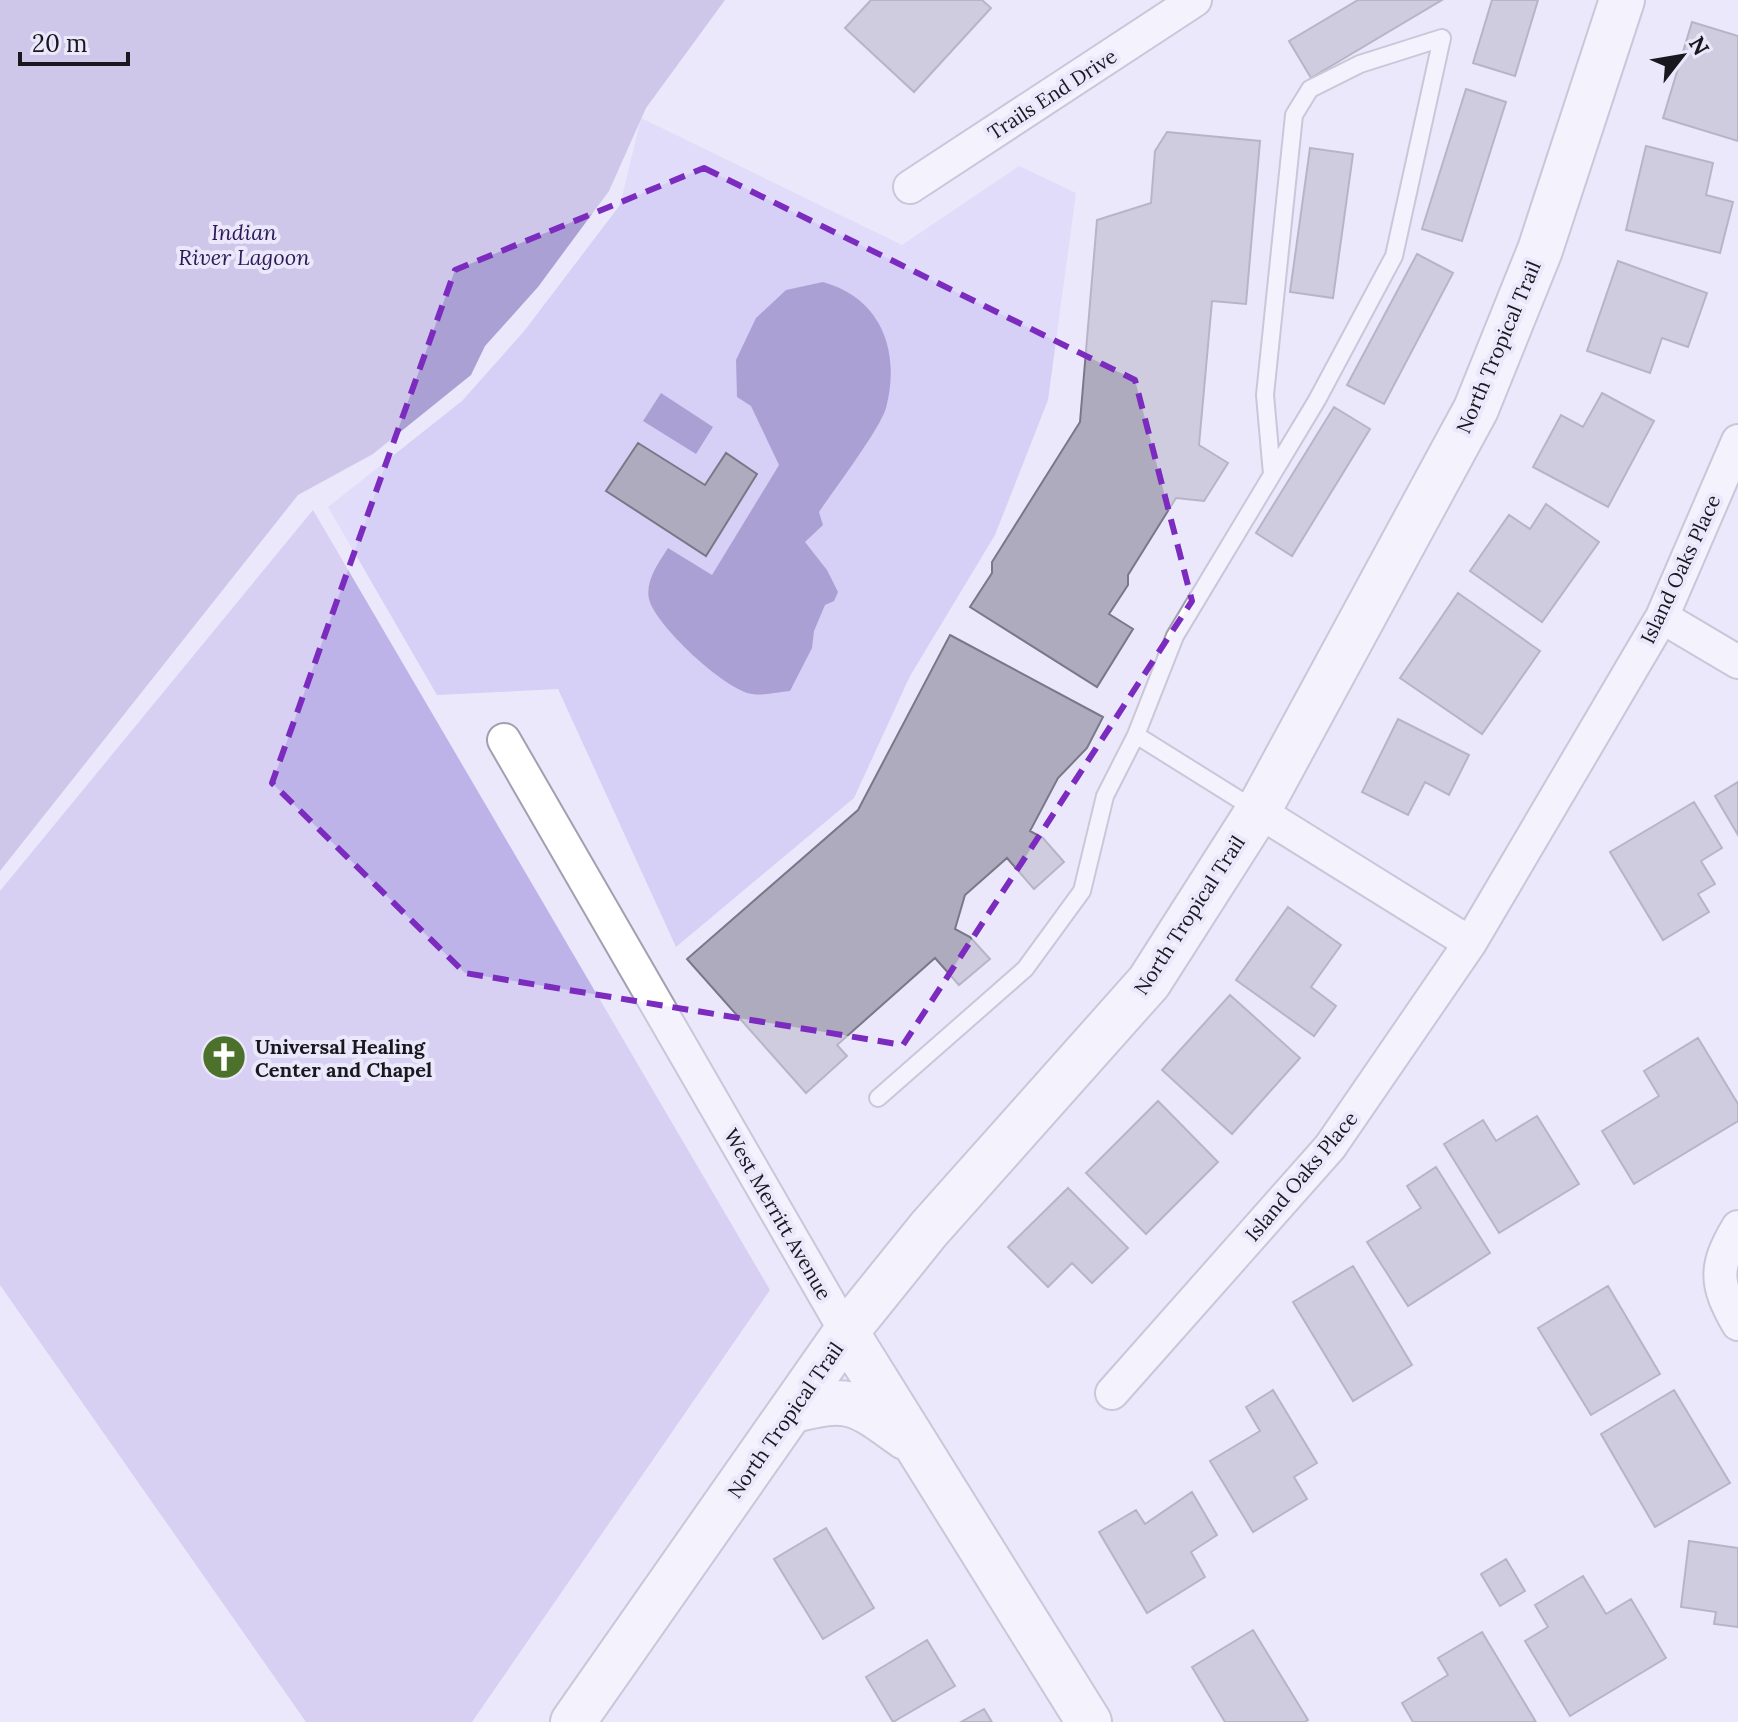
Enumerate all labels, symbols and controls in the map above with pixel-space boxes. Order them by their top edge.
scale bar [20,16,128,66]
north arrow [1642,16,1722,96]
text: 20 m [32,28,88,59]
text: N [1683,31,1716,60]
street label: Trails End Drive [983,43,1121,145]
water label: Indian River Lagoon [178,218,310,271]
street label: North Tropical Trail [1450,257,1546,437]
street label: Island Oaks Place [1635,490,1726,647]
street label: North Tropical Trail [1128,831,1250,999]
church icon: Universal Healing Center and Chapel [200,1033,248,1081]
place label: Universal Healing Center and Chapel [255,1034,432,1082]
street label: Island Oaks Place [1240,1106,1363,1246]
street label: West Merritt Avenue [719,1124,837,1304]
street label: North Tropical Trail [722,1337,848,1503]

